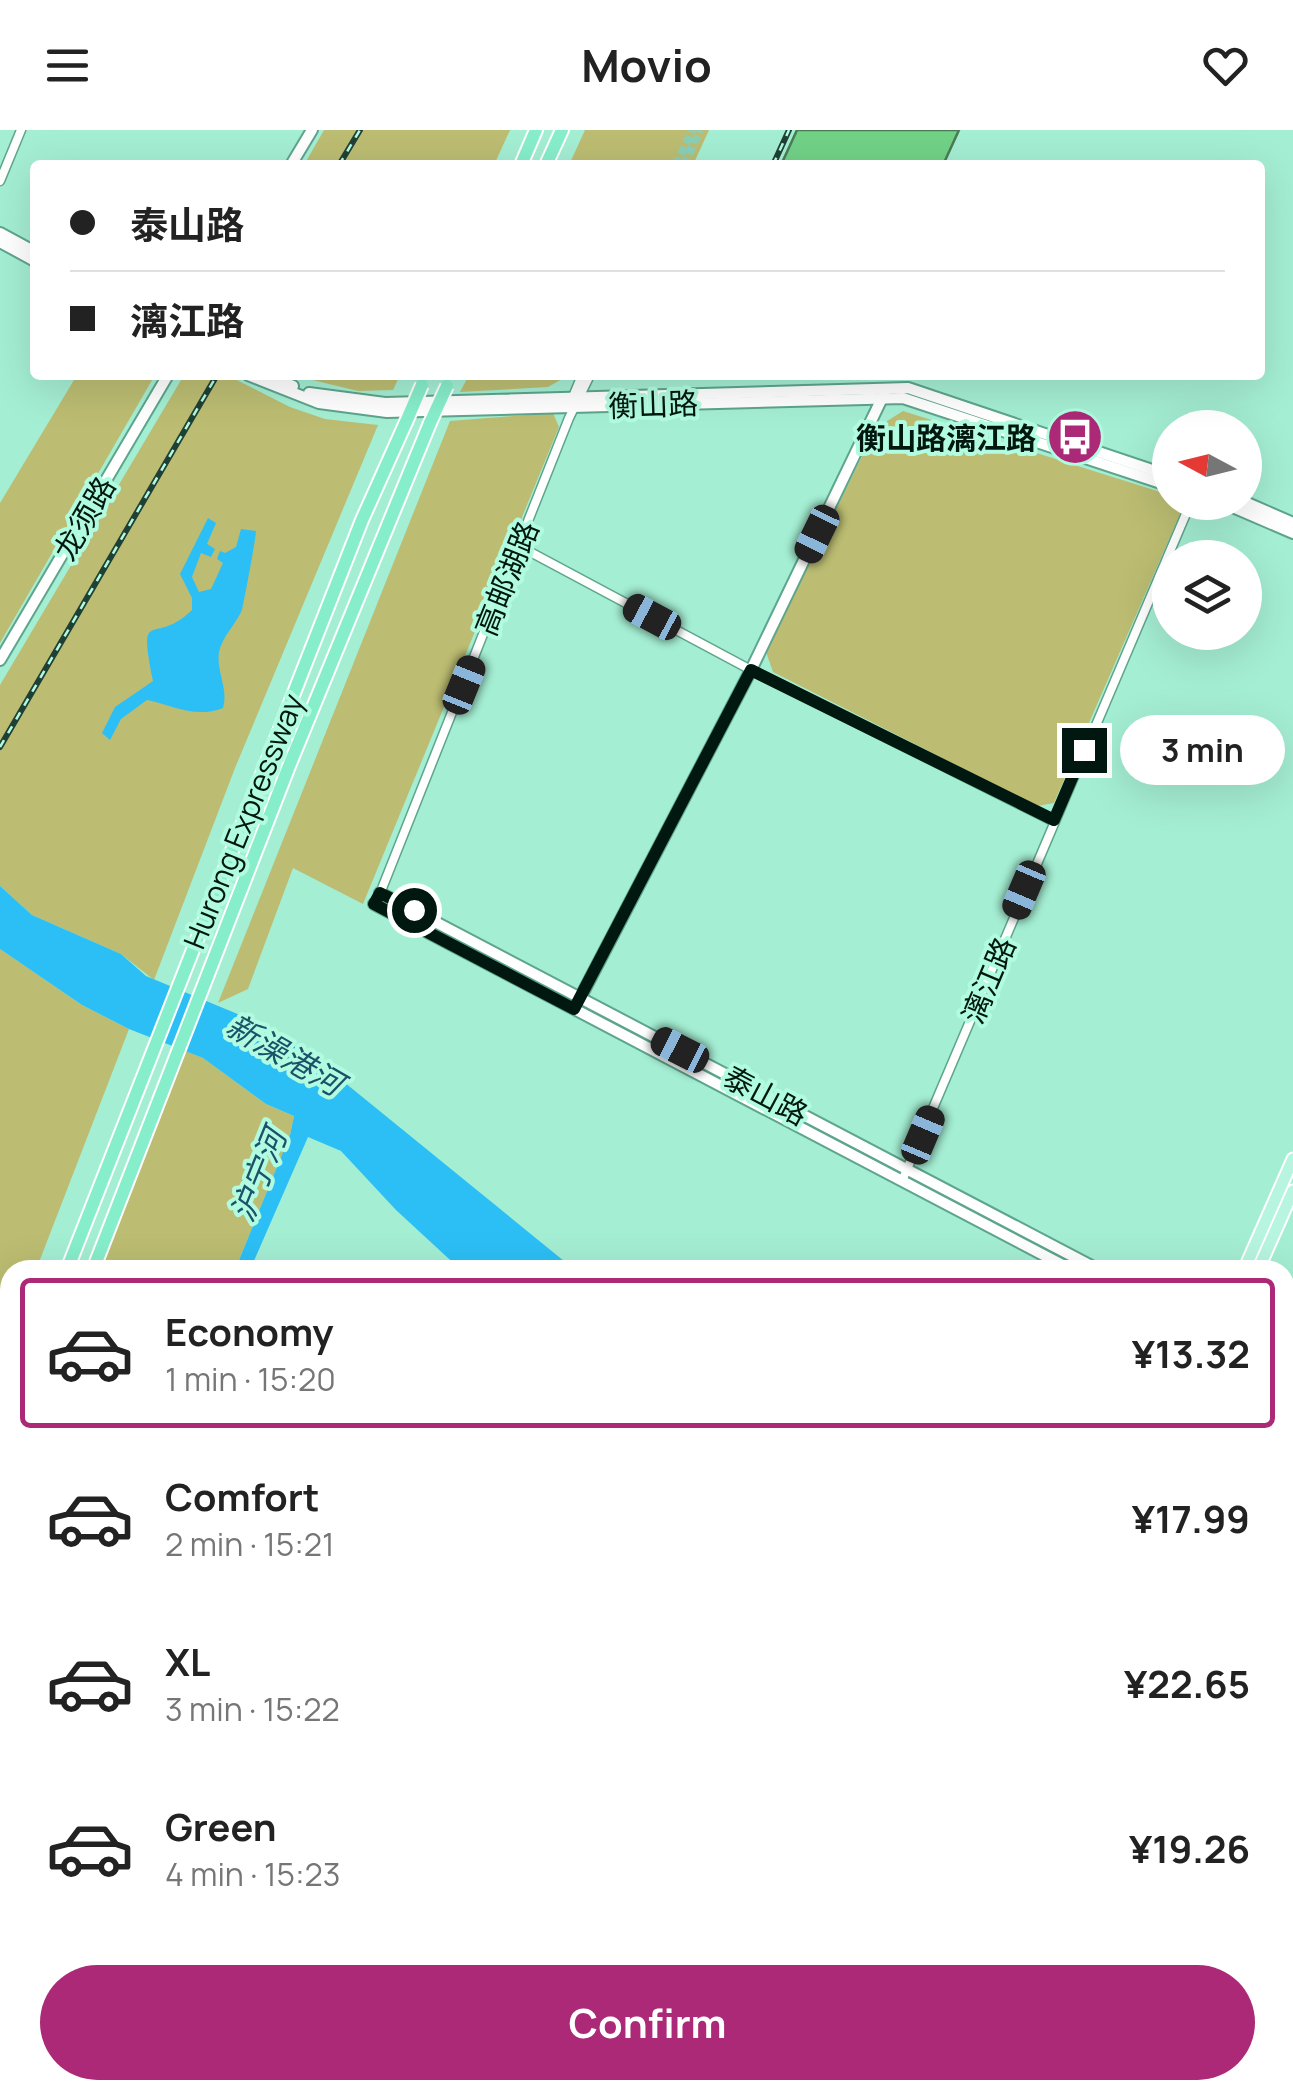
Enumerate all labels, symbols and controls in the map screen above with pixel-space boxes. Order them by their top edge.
text: Movio [581,34,712,96]
icon: menu [40,38,95,93]
icon: heart [1198,38,1253,93]
text: 泰山路 [130,198,244,250]
text: 漓江路 [130,294,244,346]
street label: 衡山路 [607,382,699,426]
bus stop icon: 衡山路漓江路 [1045,407,1105,467]
north arrow [1152,410,1262,520]
map controls [1152,410,1262,650]
place label: 衡山路漓江路 [856,417,1036,458]
street label: 龙须路 [44,469,124,567]
car [790,500,844,568]
street label: 高邮湖路 [465,515,547,641]
button: layers [1152,540,1262,650]
car [618,590,686,644]
car [439,652,489,718]
street label: Hurong Expressway [173,687,313,955]
callout: 3 min [1119,715,1284,785]
route end [1062,728,1107,773]
text: 3 min [1161,728,1244,772]
car [998,857,1050,923]
route start [392,888,437,933]
street label: 漓江路 [952,931,1024,1029]
water label: 新澡港河 [219,1003,357,1108]
car [646,1023,714,1077]
street label: 泰山路 [717,1056,815,1134]
car [897,1102,949,1168]
water label: 沪宁河 [220,1117,299,1228]
text: Economy [165,1305,334,1357]
icon: car [45,1308,135,1398]
text: ¥13.32 [1132,1327,1250,1379]
text: 1 min · 15:20 [165,1357,336,1401]
text: Comfort [165,1470,319,1522]
icon: car [45,1473,135,1563]
text: ¥17.99 [1132,1492,1250,1544]
text: 2 min · 15:21 [165,1522,335,1566]
text: XL [165,1635,210,1687]
icon: car [45,1638,135,1728]
text: ¥22.65 [1124,1657,1250,1709]
text: 3 min · 15:22 [165,1687,340,1731]
text: Green [165,1800,277,1852]
icon: car [45,1803,135,1893]
text: ¥19.26 [1129,1822,1250,1874]
text: 4 min · 15:23 [165,1852,340,1896]
button: Confirm [40,1965,1255,2080]

